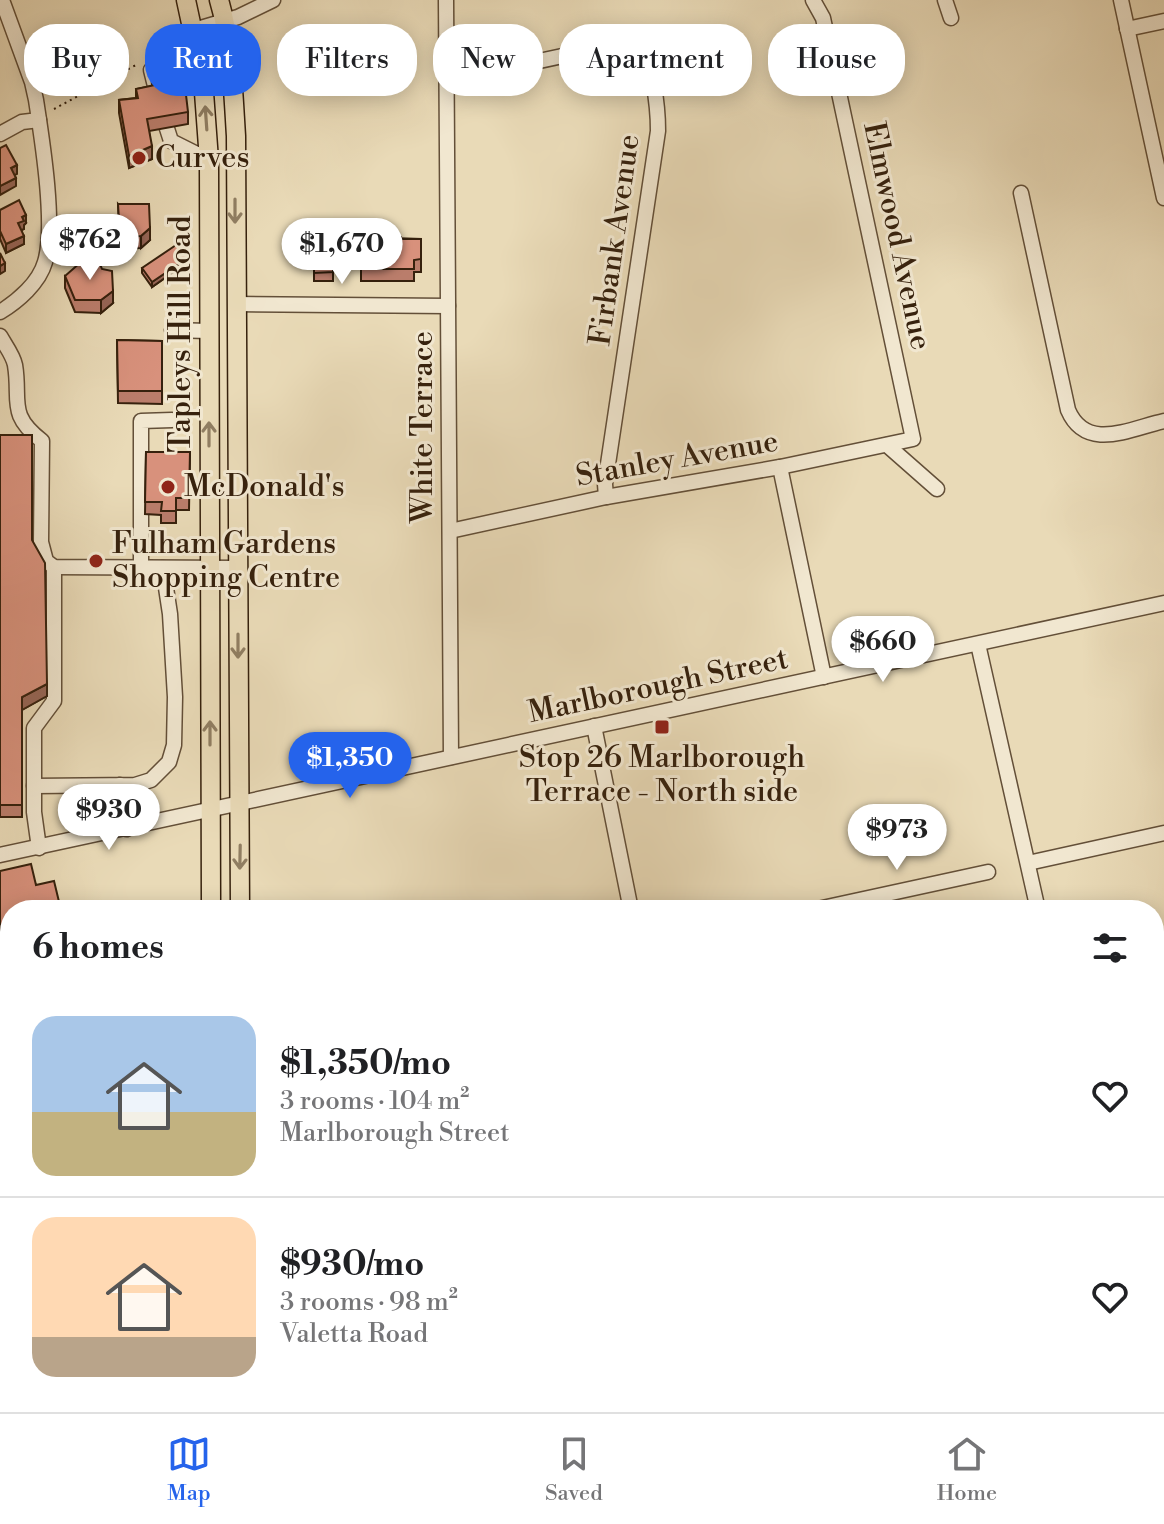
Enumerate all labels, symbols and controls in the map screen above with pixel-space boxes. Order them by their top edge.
chip: Buy [24,24,129,96]
chip: Rent [145,24,261,96]
chip: Filters [277,24,417,96]
chip: New [433,24,543,96]
chip: Apartment [559,24,752,96]
chip: House [768,24,905,96]
one-way arrow [198,105,213,132]
street label: Elmwood Avenue [854,119,940,353]
street label: Firbank Avenue [581,132,649,348]
place label: Curves [155,139,250,177]
marker: Curves [130,149,148,167]
one-way arrow [227,197,243,224]
pin: $762 [43,214,137,282]
street label: Tapleys Hill Road [162,215,200,453]
pin: $1,670 [277,218,407,286]
text: $762 [59,224,121,256]
text: $1,670 [300,228,384,260]
street label: White Terrace [404,331,442,524]
one-way arrow [201,421,217,448]
street label: Stanley Avenue [573,422,781,496]
place label: McDonald's [184,468,345,506]
marker: McDonald's [159,478,177,496]
place label: Fulham Gardens Shopping Centre [112,525,340,597]
marker: Fulham Gardens Shopping Centre [87,552,105,570]
pin: $660 [836,616,930,684]
text: $660 [849,626,917,658]
one-way arrow [230,632,246,659]
street label: Marlborough Street [525,640,792,732]
marker: Stop 26 Marlborough Terrace - North side [653,718,671,736]
one-way arrow [202,720,218,747]
pin: $1,350 [285,732,415,800]
place label: Stop 26 Marlborough Terrace - North side [519,739,805,811]
text: $1,350 [307,742,393,774]
pin: $930 [62,784,156,852]
text: $930 [76,794,142,826]
pin: $973 [850,804,944,872]
text: $973 [866,814,928,846]
one-way arrow [232,843,248,870]
icon: filters [1088,926,1132,970]
text: 6 homes [32,927,164,969]
text: $1,350/mo [280,1043,451,1085]
icon: home [96,1048,192,1144]
icon: heart [1088,1074,1132,1118]
text: 3 rooms · 104 m² [280,1085,469,1117]
text: Marlborough Street [280,1117,509,1149]
text: $930/mo [280,1244,424,1286]
icon: home [96,1249,192,1345]
icon: heart [1088,1275,1132,1319]
text: 3 rooms · 98 m² [280,1286,458,1318]
text: Valetta Road [280,1318,428,1350]
tab: Map [167,1432,211,1507]
tab: Saved [545,1432,603,1507]
tab: Home [937,1432,997,1507]

